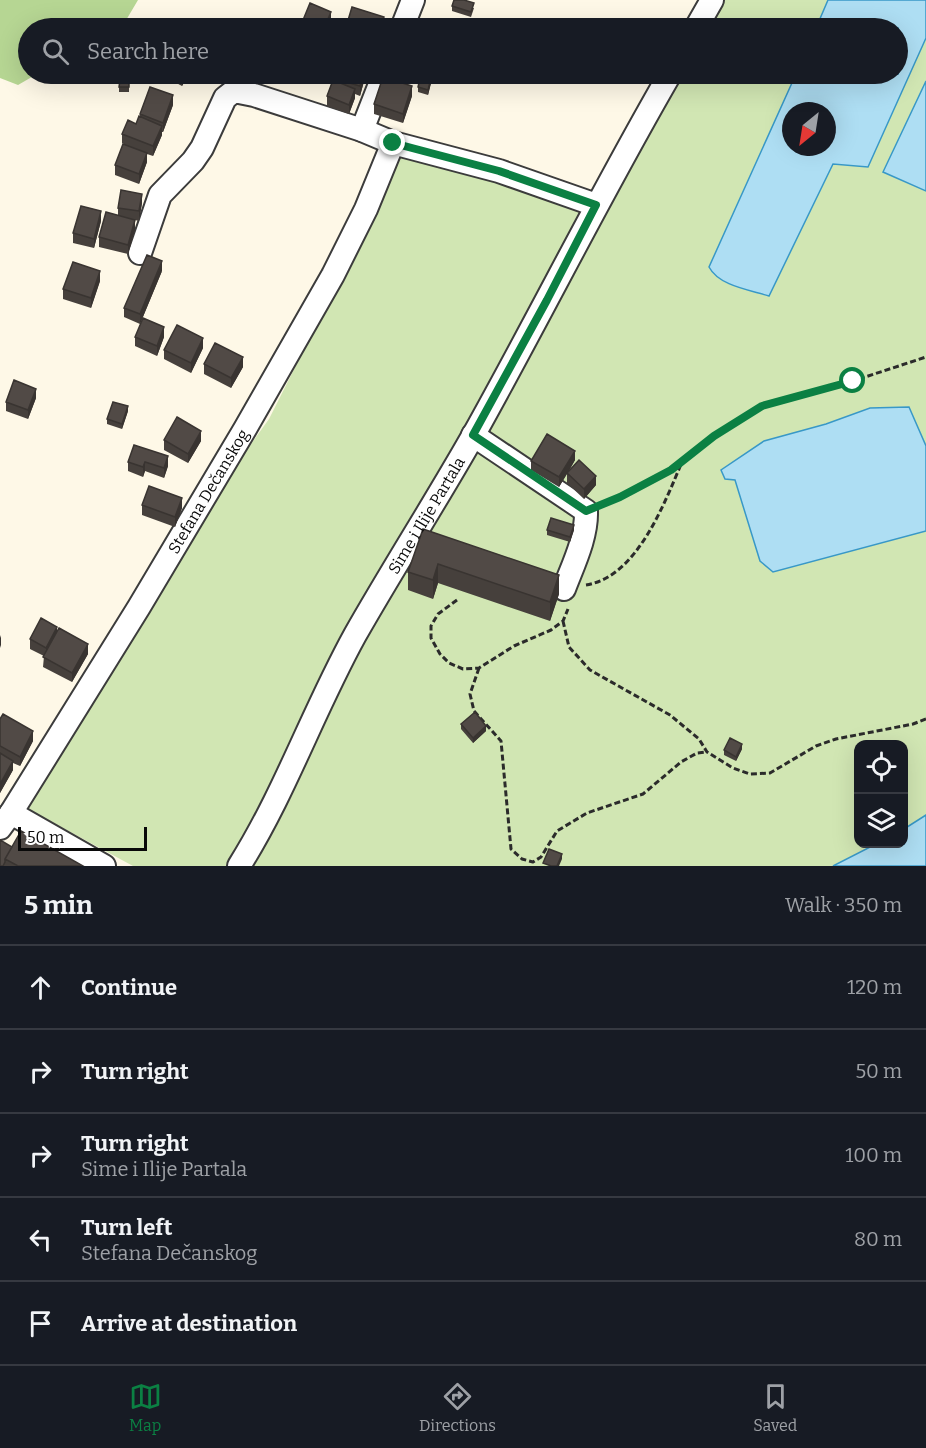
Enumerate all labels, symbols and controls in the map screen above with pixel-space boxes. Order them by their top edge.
search box [18,18,908,84]
icon: search [39,35,72,68]
text: Search here [87,38,209,65]
north arrow [782,102,836,156]
route end [379,129,405,155]
route start [839,367,865,393]
street label: Stefana Dečanskog [164,426,253,557]
street label: Sime i Ilije Partala [384,453,469,577]
map controls [854,740,908,848]
button: locate [854,740,908,794]
button: layers [854,794,908,848]
scale bar [18,824,147,852]
text: 50 m [27,828,64,847]
text: 5 min [24,890,93,921]
text: Walk · 350 m [785,893,902,917]
icon: ahead [24,971,57,1004]
text: Continue [81,974,177,1001]
text: 120 m [847,975,902,999]
icon: right [24,1055,57,1088]
text: Turn right [81,1058,189,1085]
text: 50 m [855,1059,902,1083]
text: Turn right [81,1130,189,1157]
icon: right [24,1139,57,1172]
text: 100 m [845,1143,902,1167]
text: Sime i Ilije Partala [81,1157,247,1181]
text: Turn left [81,1214,173,1241]
icon: left [24,1223,57,1256]
text: 80 m [854,1227,902,1251]
text: Stefana Dečanskog [81,1241,258,1265]
icon: arrive [24,1307,57,1340]
text: Arrive at destination [81,1310,297,1337]
tab: Map [129,1380,162,1435]
tab: Directions [419,1380,496,1435]
tab: Saved [753,1380,797,1435]

